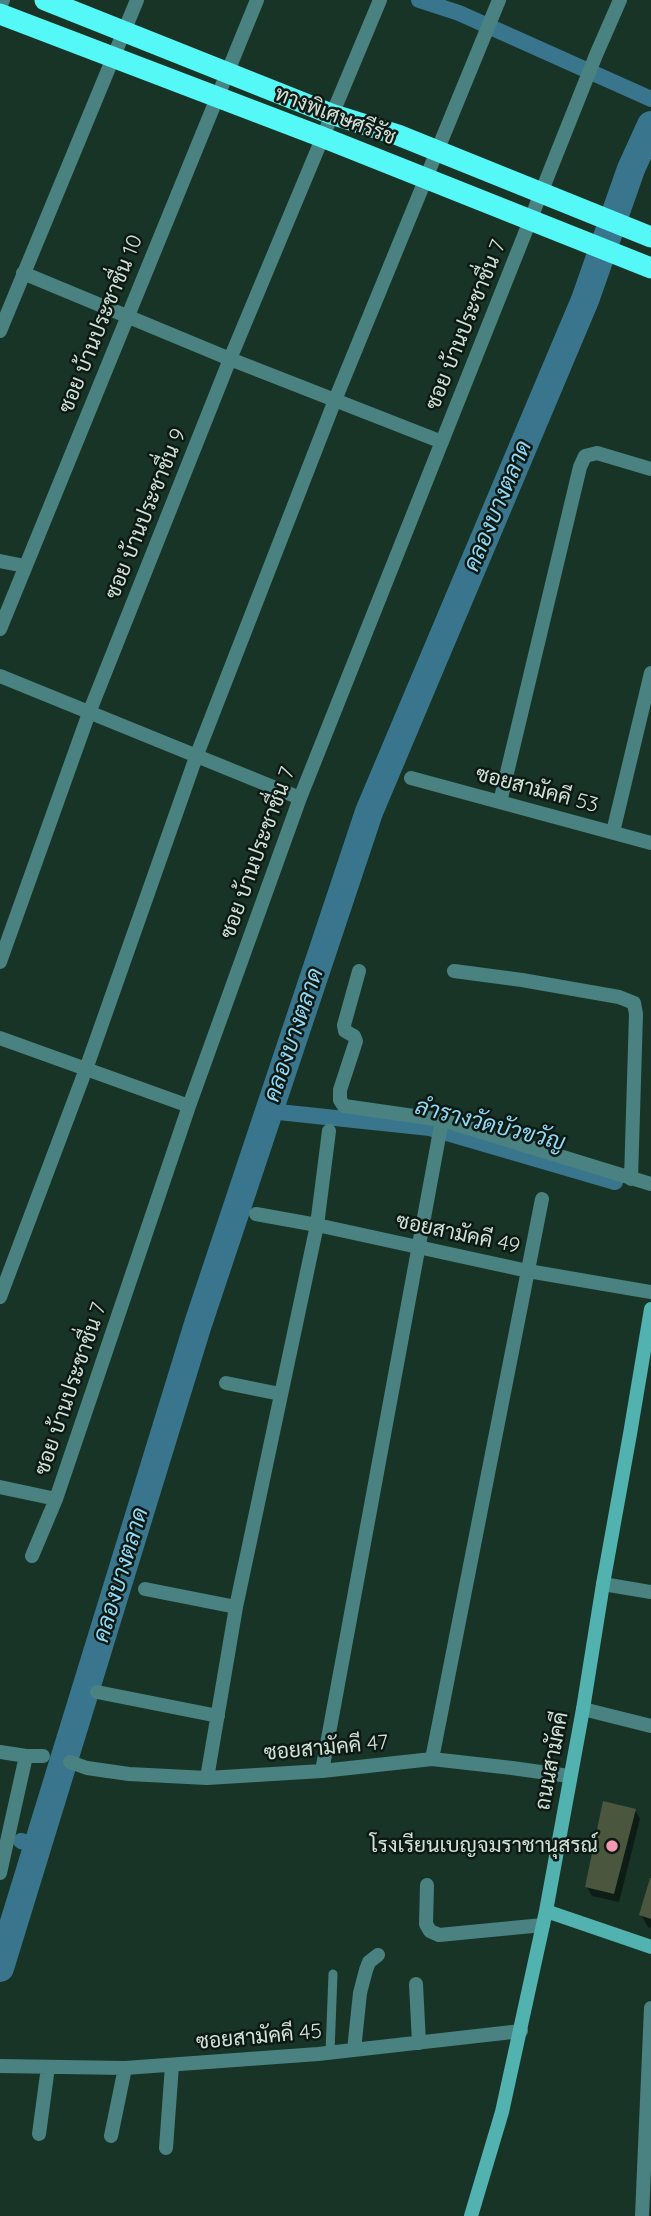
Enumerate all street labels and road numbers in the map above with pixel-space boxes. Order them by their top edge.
street label: ทางพิเศษศรีรัช [271,81,399,151]
street label: ซอย บ้านประชาชื่น 10 [54,231,148,417]
street label: ซอย บ้านประชาชื่น 7 [420,236,512,414]
street label: ซอย บ้านประชาชื่น 9 [100,425,192,603]
street label: ซอยสามัคคี 53 [473,762,601,818]
street label: ซอย บ้านประชาชื่น 7 [215,764,301,942]
street label: ซอยสามัคคี 49 [394,1209,522,1259]
street label: ซอย บ้านประชาชื่น 7 [30,1299,112,1479]
street label: ถนนสามัคคี [530,1710,574,1812]
street label: ซอยสามัคคี 47 [263,1730,389,1766]
street label: ซอยสามัคคี 45 [195,2019,323,2055]

